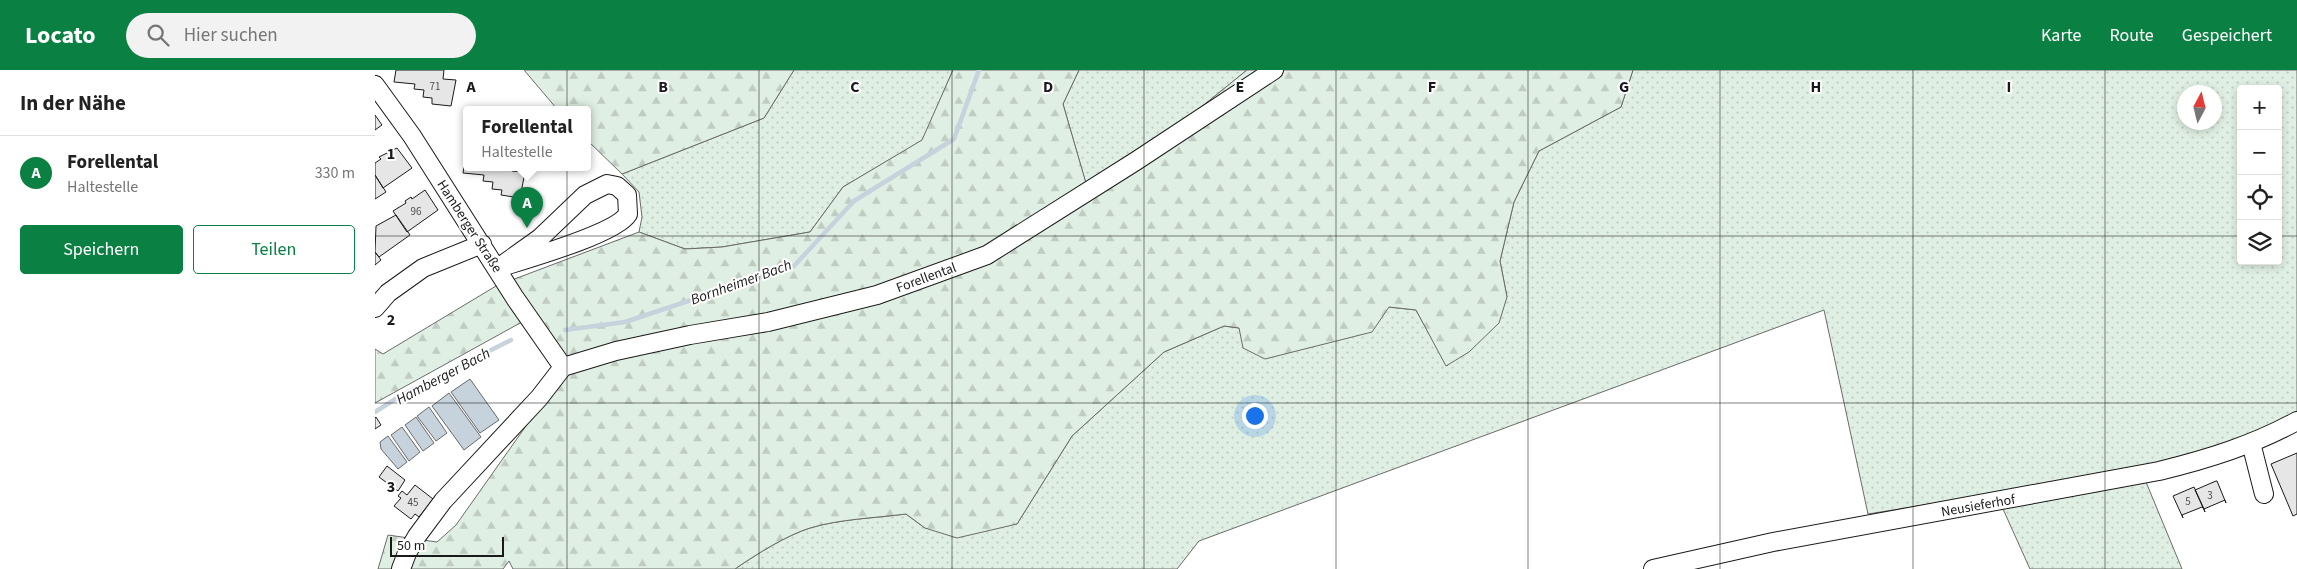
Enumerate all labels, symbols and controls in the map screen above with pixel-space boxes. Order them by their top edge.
search box [126,13,476,58]
text: Locato [25,18,96,53]
icon: search [144,21,172,49]
text: Hier suchen [184,22,278,49]
text: Karte [2041,23,2081,48]
text: Route [2109,23,2154,48]
text: Gespeichert [2182,23,2272,48]
text: A [465,76,476,98]
text: B [658,76,668,98]
text: C [850,76,860,98]
text: D [1043,76,1053,98]
text: E [1236,76,1244,98]
text: F [1428,76,1436,98]
text: G [1619,76,1629,98]
text: H [1811,76,1821,98]
text: I [2007,76,2011,98]
house number: 71 [430,79,440,94]
north arrow [2177,85,2222,130]
map controls [2237,85,2282,265]
button: + [2237,85,2282,130]
text: In der Nähe [20,88,126,118]
popup [463,106,591,171]
text: Forellental [481,114,573,141]
button: − [2237,130,2282,175]
text: Haltestelle [481,141,553,163]
text: 1 [387,143,395,165]
text: Forellental [67,149,158,176]
text: A [31,162,41,184]
text: 330 m [315,162,355,184]
button: locate [2237,175,2282,220]
text: Haltestelle [67,176,138,198]
street label: Hamberger Straße [432,176,507,277]
pin: A [511,187,543,228]
house number: 96 [411,204,422,219]
button: layers [2237,220,2282,265]
button: Speichern [20,225,183,274]
button: Teilen [193,225,355,274]
water label: Bornheimer Bach [688,254,795,310]
street label: Forellental [893,258,960,298]
text: 2 [387,309,395,331]
water label: Hamberger Bach [392,343,494,410]
your location [1242,403,1268,429]
text: 3 [387,476,395,498]
house number: 3 [2207,488,2213,503]
street label: Neusieferhof [1940,489,2018,522]
house number: 5 [2185,494,2191,509]
house number: 45 [408,495,418,510]
scale bar [390,534,504,557]
text: 50 m [397,536,425,556]

